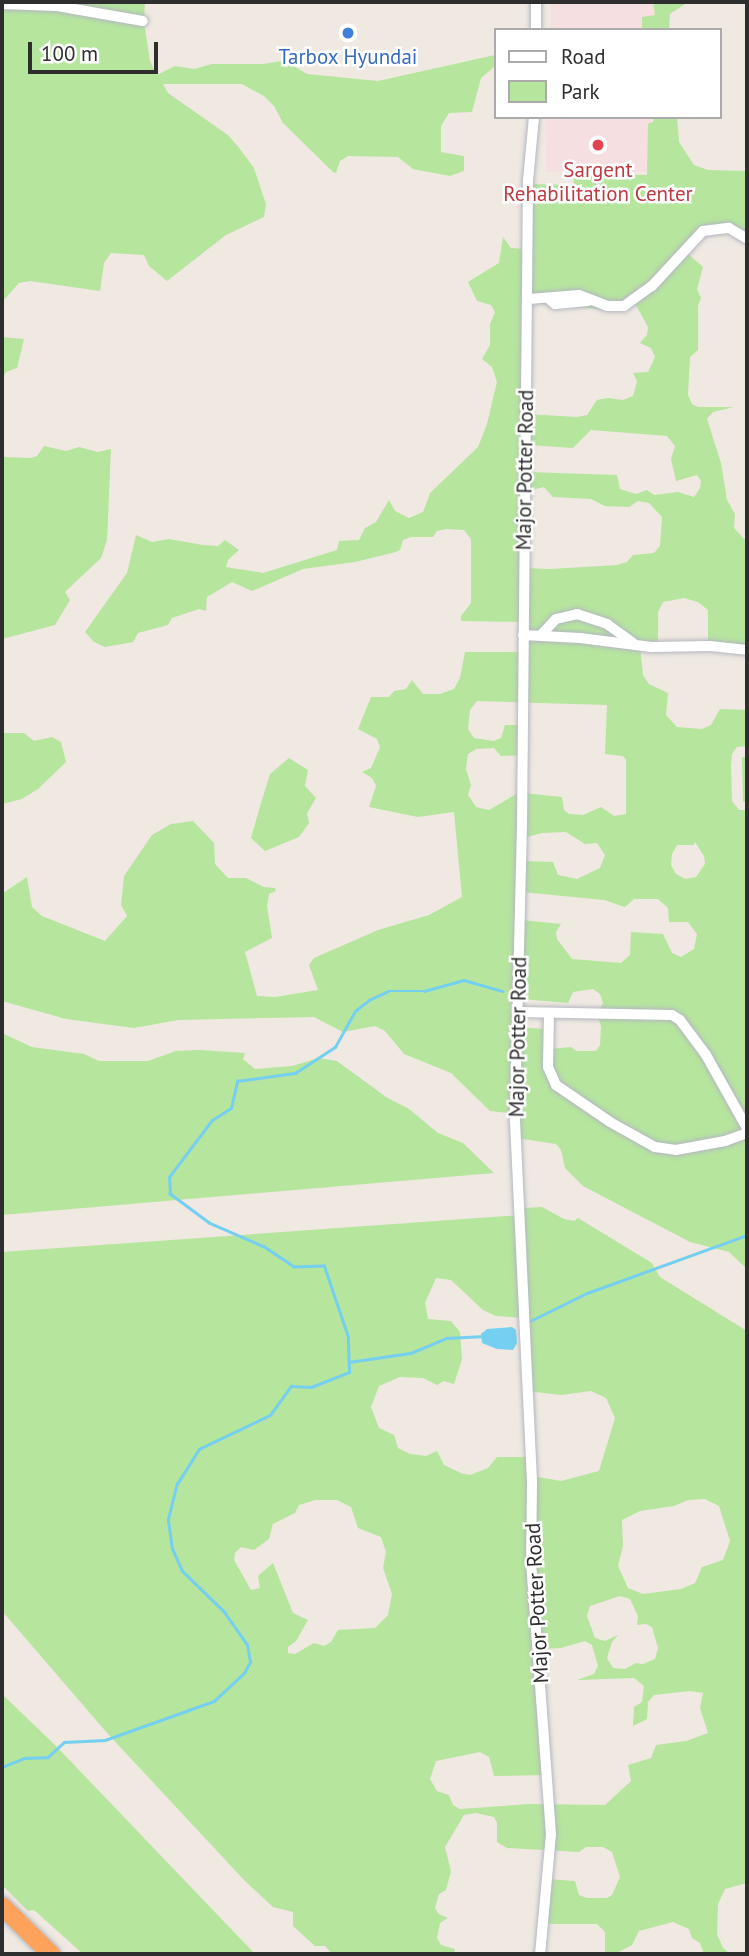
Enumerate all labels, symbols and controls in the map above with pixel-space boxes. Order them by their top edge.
marker: Tarbox Hyundai [340,25,356,41]
scale bar [32,28,161,72]
legend [494,28,721,119]
text: 100 m [41,40,98,67]
text: Road [561,43,605,70]
place label: Tarbox Hyundai [278,44,418,70]
text: Park [561,78,600,105]
marker: Sargent Rehabilitation Center [588,135,608,155]
place label: Sargent Rehabilitation Center [503,157,693,207]
street label: Major Potter Road [511,389,539,551]
street label: Major Potter Road [504,956,532,1118]
street label: Major Potter Road [520,1522,554,1684]

